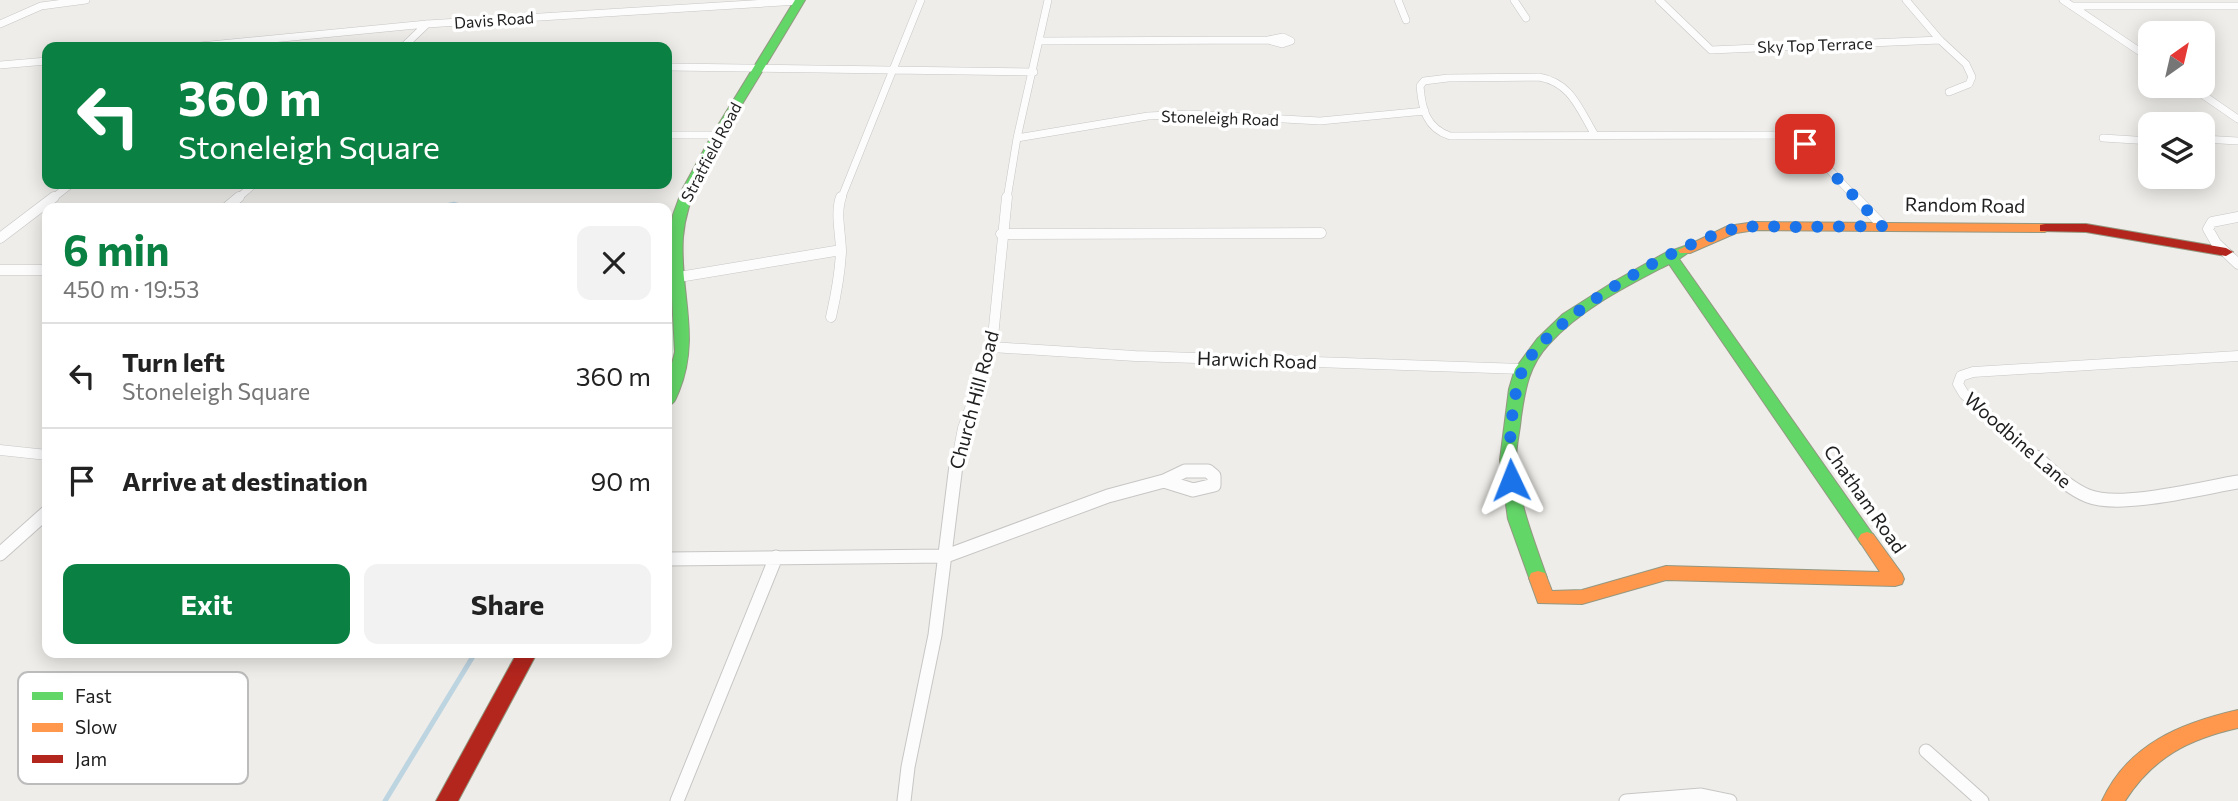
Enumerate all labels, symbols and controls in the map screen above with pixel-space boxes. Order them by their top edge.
street label: Davis Road [453,7,535,32]
north arrow [2138,21,2216,98]
map controls [2138,21,2215,189]
street label: Sky Top Terrace [1757,33,1873,56]
text: 360 m [178,66,321,126]
icon: left [63,70,154,161]
street label: Stratfield Road [676,99,745,205]
street label: Stoneleigh Road [1161,106,1279,129]
button: layers [2138,112,2215,189]
pin [1775,114,1835,174]
icon: arrive [1786,125,1824,163]
text: Stoneleigh Square [178,126,440,166]
street label: Random Road [1905,192,2025,217]
text: 6 min [63,223,170,275]
button: close [577,226,651,300]
text: 450 m · 19:53 [63,275,199,303]
street label: Church Hill Road [944,328,1003,472]
text: Turn left [122,346,225,377]
street label: Harwich Road [1197,346,1317,373]
icon: left [63,357,101,395]
text: 360 m [576,360,651,391]
text: Stoneleigh Square [122,377,310,405]
street label: Woodbine Lane [1960,387,2076,492]
street label: Chatham Road [1820,440,1911,557]
position arrow [1474,443,1548,517]
icon: arrive [63,462,101,500]
text: Arrive at destination [122,465,368,496]
text: 90 m [591,465,651,496]
button: Exit [63,564,350,644]
button: Share [364,564,651,644]
legend [18,672,248,784]
text: Fast [75,684,112,707]
text: Slow [75,715,117,738]
text: Jam [75,747,107,770]

